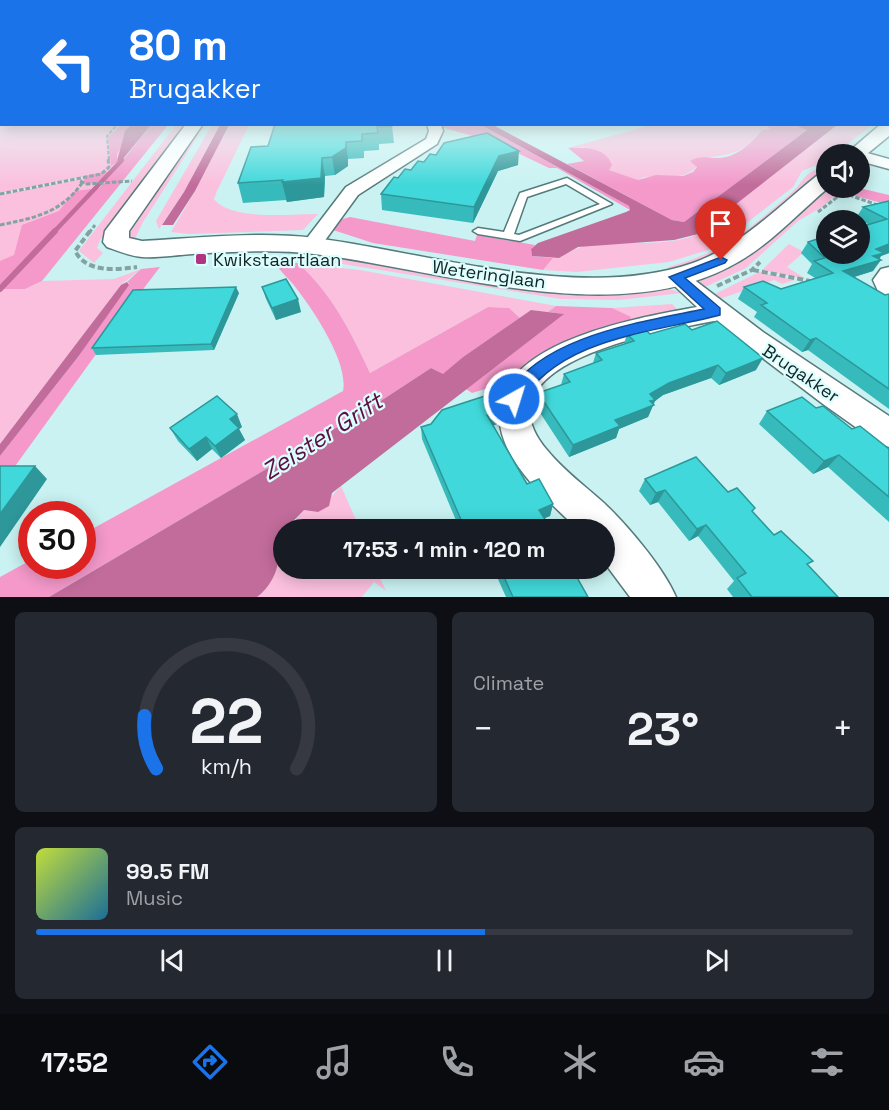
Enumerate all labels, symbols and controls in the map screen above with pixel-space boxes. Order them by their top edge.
text: 80 m [129,19,228,72]
icon: left [30,24,108,102]
text: Brugakker [129,71,261,106]
map controls [816,144,870,264]
button: sound [816,144,870,198]
pin [695,198,746,260]
icon: arrive [704,207,737,240]
button: layers [816,210,870,264]
place label: Kwikstaartlaan [213,248,341,271]
marker: Kwikstaartlaan [194,252,208,266]
street label: Weteringlaan [431,255,547,293]
street label: Brugakker [758,339,844,407]
position arrow [482,367,546,431]
water label: Zeister Grift [256,384,390,487]
speed limit sign: 30 [18,501,96,579]
text: 17:53 · 1 min · 120 m [343,535,545,563]
text: Climate [473,670,544,696]
text: 22 [189,682,263,761]
text: 23° [627,701,699,758]
text: − [473,708,493,750]
text: + [833,708,853,750]
text: km/h [200,753,252,780]
text: 99.5 FM [126,857,209,885]
text: Music [126,885,183,911]
icon: previous [156,944,189,977]
icon: pause [428,944,461,977]
icon: next [700,944,733,977]
icon: directions [189,1041,231,1083]
icon: music [313,1041,355,1083]
icon: phone [436,1041,478,1083]
icon: climate [559,1041,601,1083]
icon: car [683,1041,725,1083]
icon: filters [806,1041,848,1083]
text: 17:52 [41,1045,108,1080]

